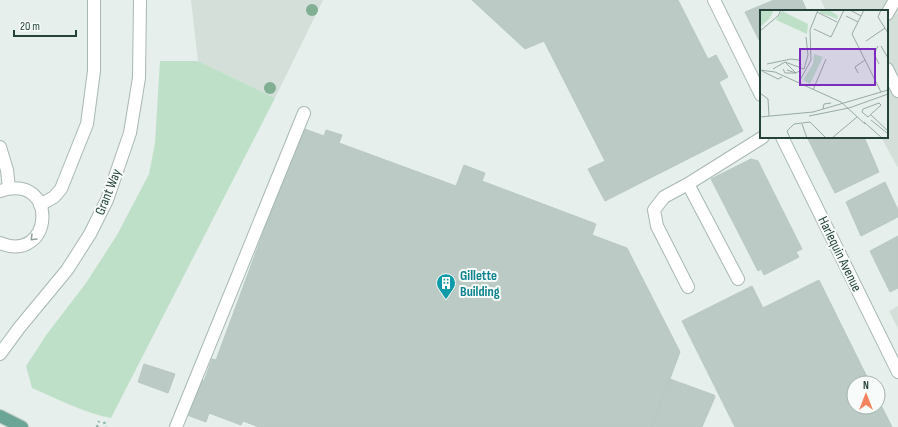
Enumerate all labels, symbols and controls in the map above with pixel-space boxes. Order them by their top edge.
inset map [760,10,888,138]
scale bar [14,12,76,38]
text: 20 m [20,19,40,34]
street label: Grant Way [91,166,125,218]
street label: Harlequin Avenue [815,214,865,294]
one-way arrow [30,233,38,241]
place label: Gillette Building [460,267,500,300]
building icon: Gillette Building [435,272,457,300]
north arrow [846,375,886,415]
text: N [863,379,869,392]

